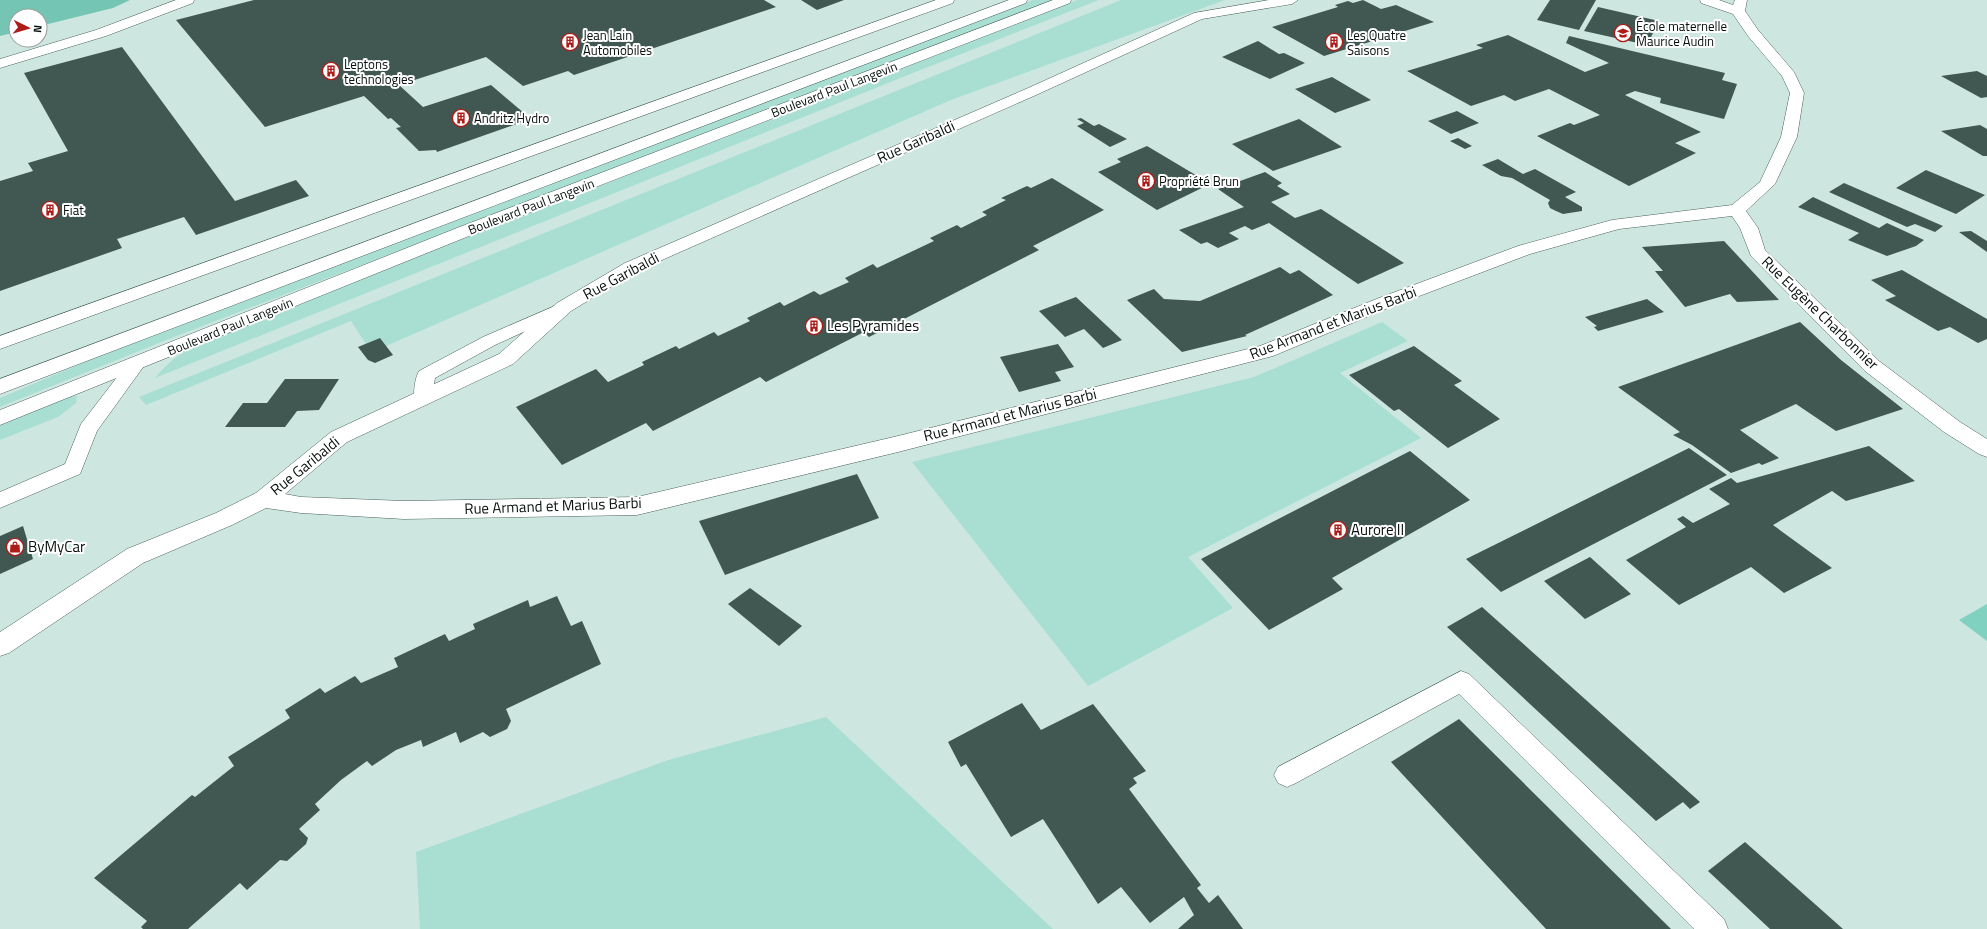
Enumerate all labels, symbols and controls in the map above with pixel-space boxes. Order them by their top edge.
north arrow [8,8,48,48]
place label: École maternelle Maurice Audin [1636,16,1727,51]
school or university icon: École maternelle Maurice Audin [1613,23,1633,43]
text: N [30,24,46,33]
place label: Jean Lain Automobiles [583,25,652,60]
place label: Les Quatre Saisons [1347,25,1406,60]
building icon: Jean Lain Automobiles [560,32,580,52]
building icon: Les Quatre Saisons [1324,32,1344,52]
place label: Leptons technologies [344,54,414,89]
street label: Boulevard Paul Langevin [768,56,900,122]
building icon: Leptons technologies [321,61,341,81]
building icon: Andritz Hydro [451,108,471,128]
place label: Andritz Hydro [474,108,549,128]
street label: Rue Garibaldi [873,114,959,169]
building icon: Propriété Brun [1136,171,1156,191]
place label: Propriété Brun [1159,171,1239,191]
street label: Boulevard Paul Langevin [465,173,597,239]
building icon: Fiat [40,200,60,220]
place label: Fiat [63,200,84,220]
street label: Rue Garibaldi [579,246,663,305]
street label: Rue Eugène Charbonnier [1757,250,1884,375]
street label: Rue Armand et Marius Barbi [1246,280,1420,365]
street label: Boulevard Paul Langevin [164,292,296,360]
place label: Les Pyramides [827,314,919,337]
building icon: Les Pyramides [804,316,824,336]
street label: Rue Armand et Marius Barbi [921,382,1099,447]
street label: Rue Garibaldi [265,430,344,501]
street label: Rue Armand et Marius Barbi [464,491,642,520]
place label: Aurore II [1351,518,1404,541]
building icon: Aurore II [1328,520,1348,540]
place label: ByMyCar [28,535,85,558]
shop icon: ByMyCar [5,537,25,557]

